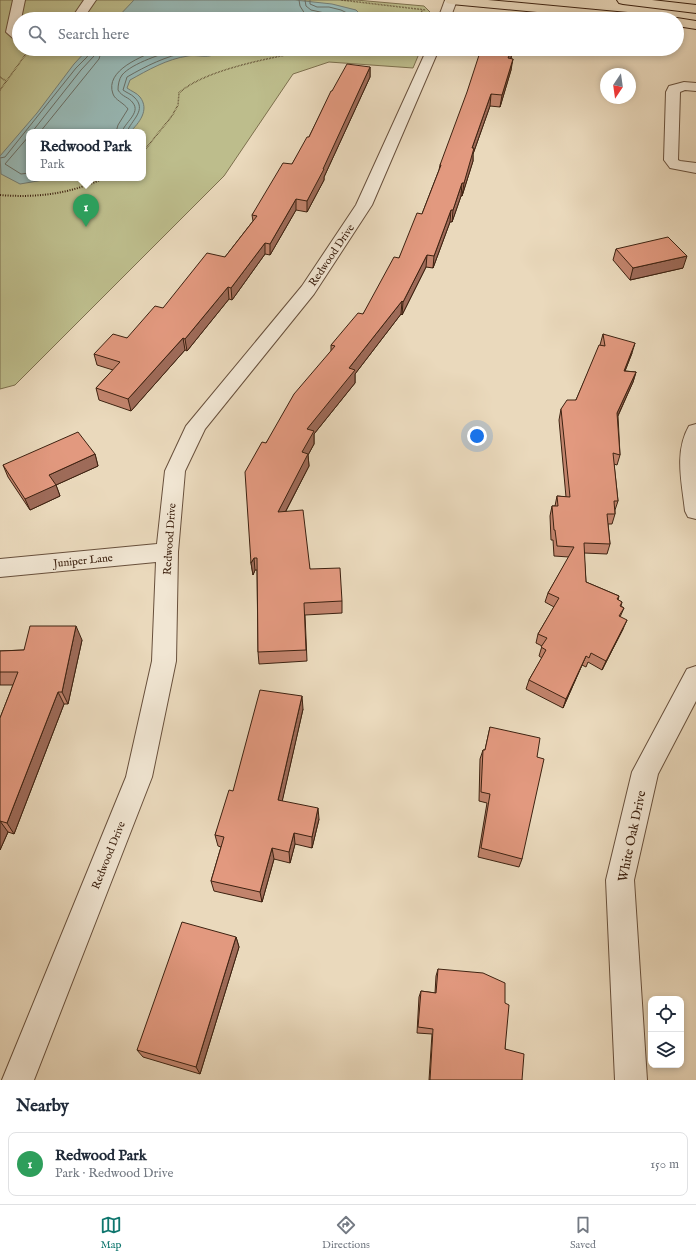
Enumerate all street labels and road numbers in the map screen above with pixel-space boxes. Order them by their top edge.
street label: Redwood Drive [306,222,358,289]
street label: Redwood Drive [161,503,179,575]
street label: Juniper Lane [51,551,113,571]
street label: White Oak Drive [614,789,650,884]
street label: Redwood Drive [89,819,129,891]

